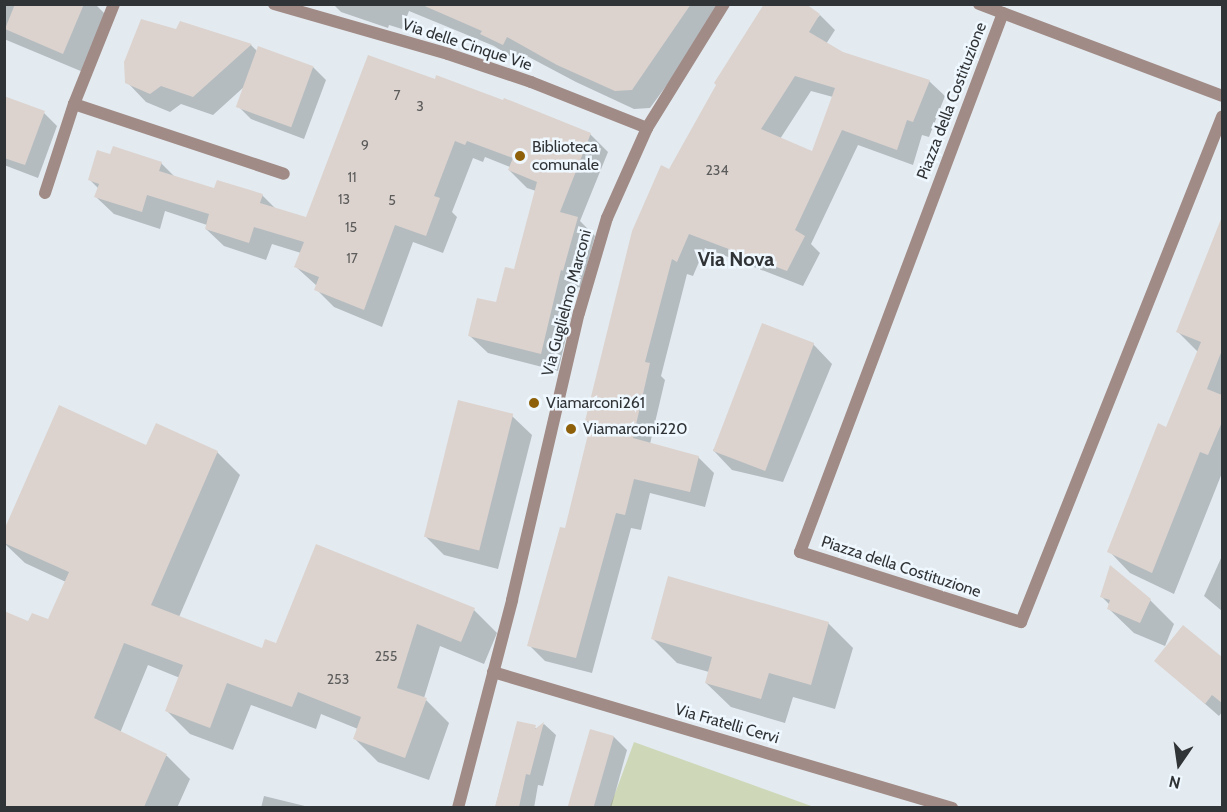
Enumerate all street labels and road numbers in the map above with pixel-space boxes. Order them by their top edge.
street label: Via delle Cinque Vie [400,15,534,75]
street label: Piazza della Costituzione [913,20,991,182]
street label: Via Guglielmo Marconi [538,227,596,379]
street label: Piazza della Costituzione [819,532,983,602]
street label: Via Fratelli Cervi [673,700,781,748]

